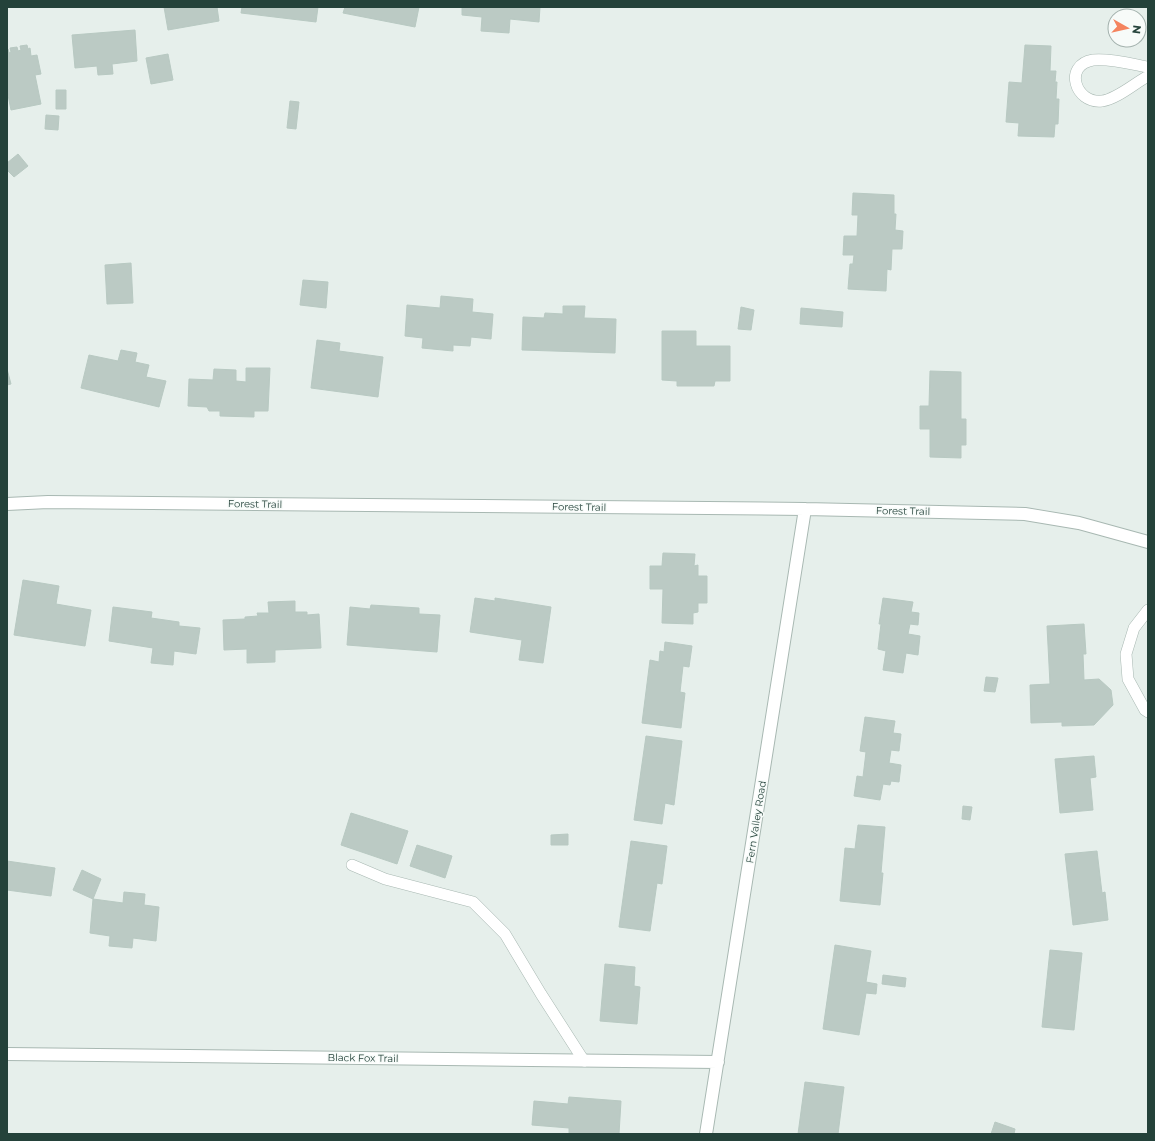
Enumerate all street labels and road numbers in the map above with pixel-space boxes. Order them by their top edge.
street label: Forest Trail [228,497,282,511]
street label: Forest Trail [552,500,606,514]
street label: Forest Trail [876,504,930,518]
street label: Fern Valley Road [743,780,769,864]
street label: Black Fox Trail [327,1051,399,1065]

